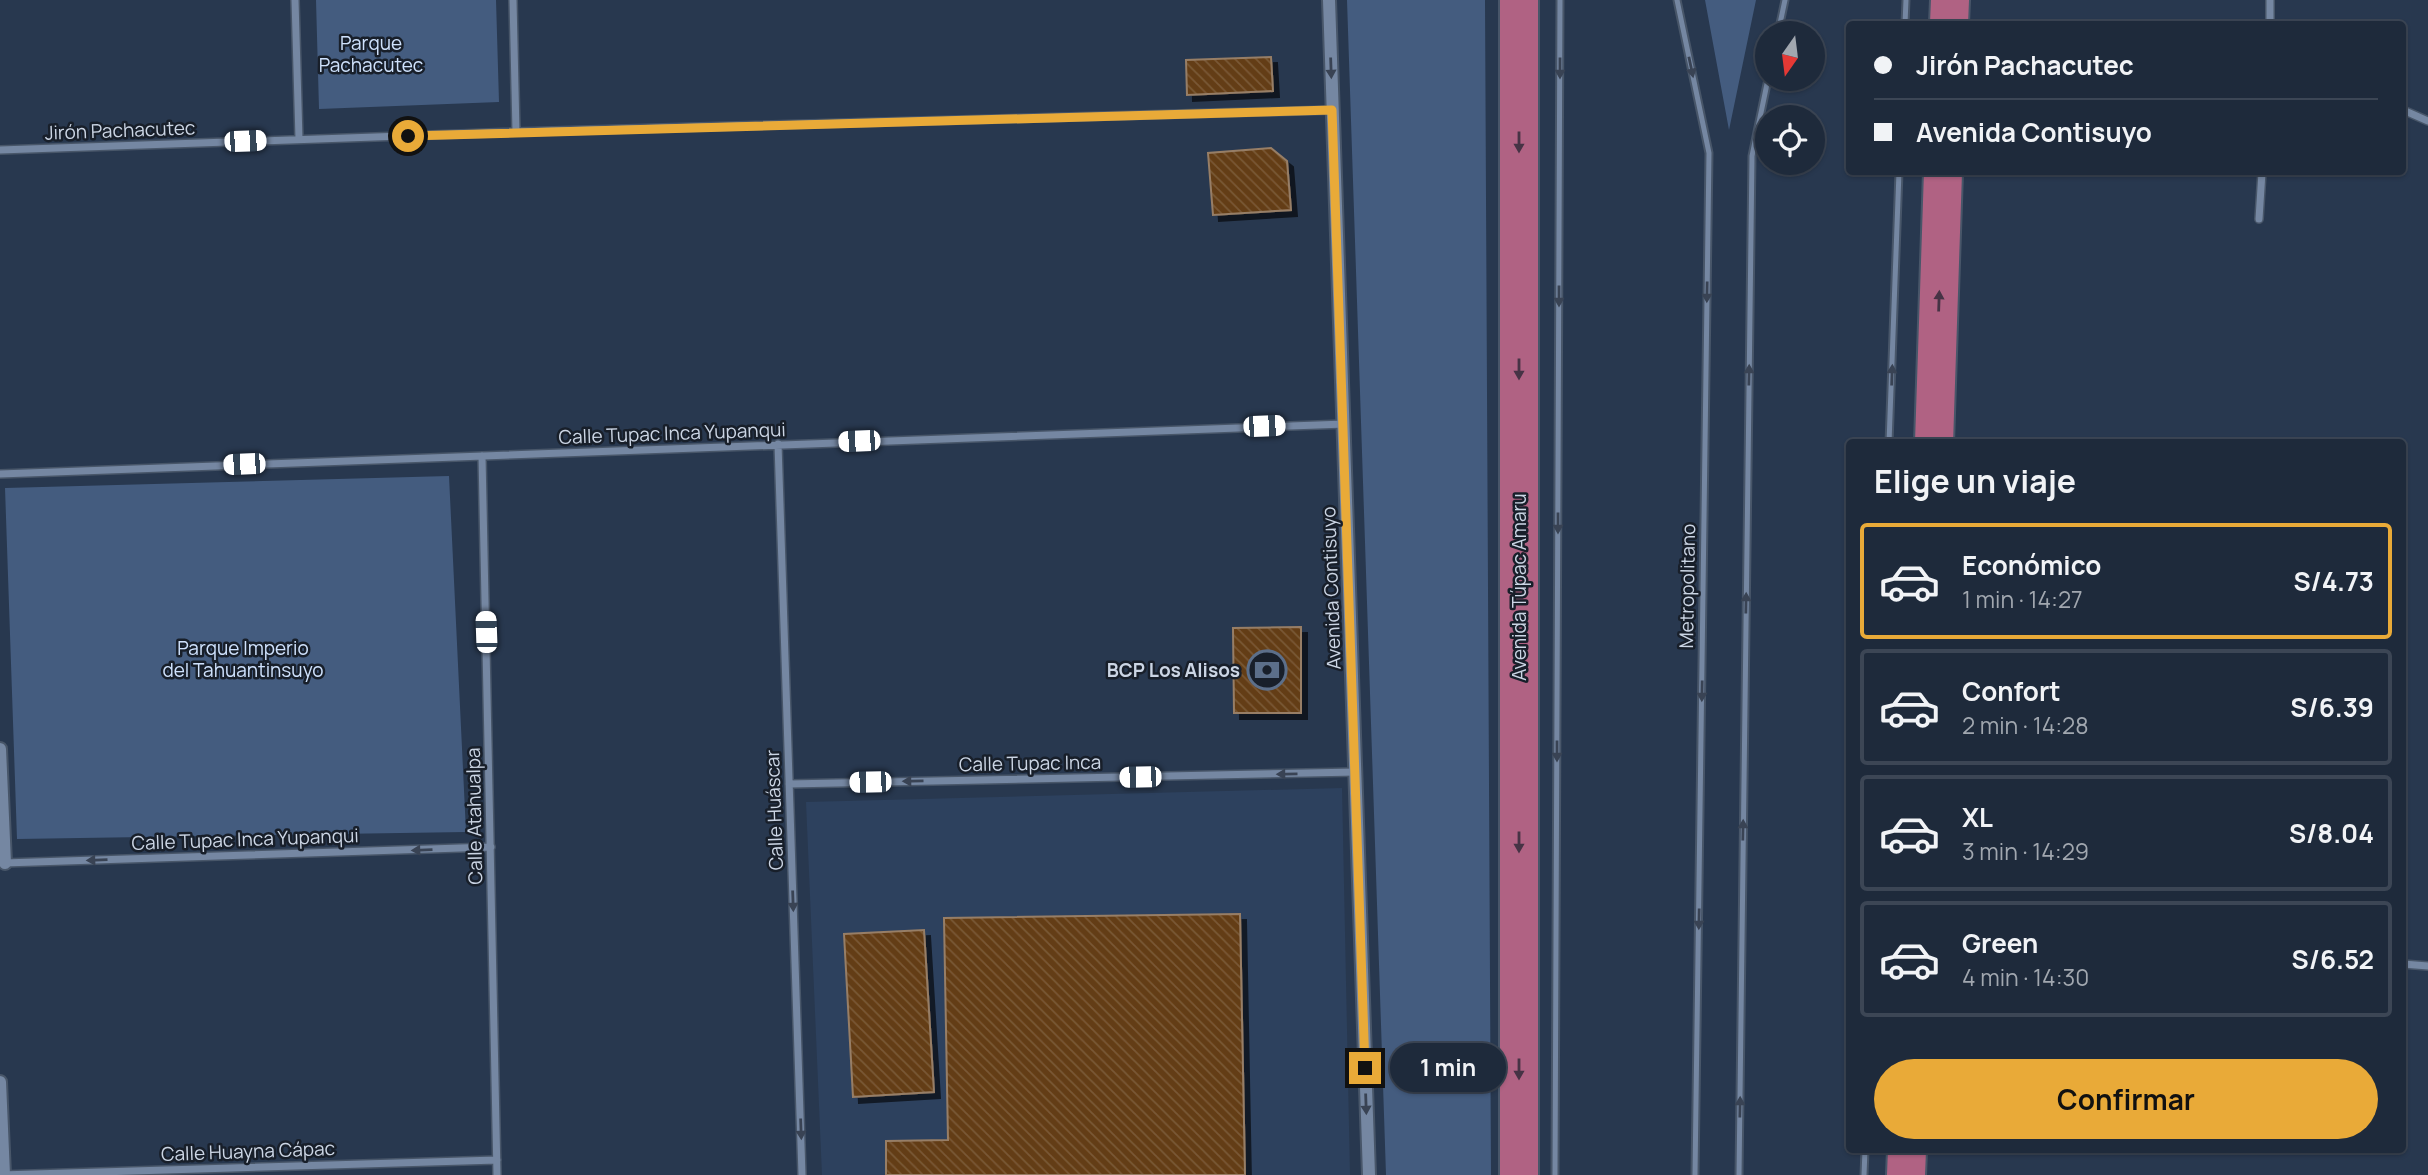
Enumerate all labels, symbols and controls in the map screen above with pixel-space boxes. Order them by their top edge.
north arrow [1755,21,1825,91]
map controls [1755,21,1825,175]
park label: Parque Pachacutec [319,30,423,78]
text: Jirón Pachacutec [1916,47,2134,83]
one-way arrow [1685,56,1696,78]
one-way arrow [1325,57,1337,79]
one-way arrow [1554,57,1566,79]
button: locate [1755,105,1825,175]
street label: Jirón Pachacutec [44,114,196,146]
text: Avenida Contisuyo [1916,114,2152,150]
route start [392,120,424,152]
car [224,130,267,152]
one-way arrow [1513,131,1525,153]
one-way arrow [1701,282,1713,304]
one-way arrow [1553,285,1565,307]
one-way arrow [1933,290,1944,312]
one-way arrow [1513,358,1525,380]
one-way arrow [1886,363,1897,385]
one-way arrow [1743,364,1755,386]
car [1243,415,1286,437]
street label: Calle Tupac Inca Yupanqui [558,416,786,450]
car [838,430,881,452]
car [223,453,266,475]
text: Elige un viaje [1874,459,2076,503]
street label: Avenida Túpac Amaru [1506,493,1532,681]
street label: Avenida Contisuyo [1315,506,1347,670]
one-way arrow [1552,512,1564,534]
street label: Metropolitano [1673,523,1701,649]
text: Económico [1962,547,2101,583]
icon: car [1878,550,1941,613]
text: S/4.73 [2293,563,2374,599]
text: 1 min · 14:27 [1962,583,2083,615]
one-way arrow [1740,592,1752,614]
car [475,611,498,653]
park label: Parque Imperio del Tahuantinsuyo [162,635,324,683]
bank icon: BCP Los Alisos [1246,649,1288,691]
place label: BCP Los Alisos [1107,657,1240,683]
text: Confort [1962,673,2061,709]
icon: car [1878,676,1941,739]
one-way arrow [1696,681,1708,703]
text: S/6.39 [2290,689,2374,725]
text: 2 min · 14:28 [1962,709,2089,741]
one-way arrow [1551,740,1563,762]
street label: Calle Atahualpa [460,747,488,885]
street label: Calle Huáscar [759,749,789,871]
street label: Calle Tupac Inca [959,749,1101,777]
car [1119,766,1162,788]
one-way arrow [1276,768,1298,779]
car [849,771,892,793]
one-way arrow [902,776,924,787]
text: XL [1962,799,1993,835]
icon: car [1878,802,1941,865]
text: S/8.04 [2289,815,2374,851]
one-way arrow [1737,819,1749,841]
street label: Calle Tupac Inca Yupanqui [131,822,359,856]
one-way arrow [1513,831,1525,853]
text: 3 min · 14:29 [1962,835,2089,867]
one-way arrow [411,844,433,855]
one-way arrow [86,854,108,866]
one-way arrow [787,890,798,912]
one-way arrow [1693,908,1704,930]
text: Green [1962,925,2038,961]
icon: car [1878,928,1941,991]
text: S/6.52 [2292,941,2374,977]
text: 4 min · 14:30 [1962,961,2089,993]
callout: 1 min [1390,1044,1505,1092]
text: 1 min [1420,1051,1476,1083]
route end [1349,1052,1381,1084]
one-way arrow [1513,1058,1525,1080]
button: Confirmar [1874,1059,2378,1139]
one-way arrow [1361,1093,1372,1115]
one-way arrow [1734,1096,1745,1118]
one-way arrow [795,1118,806,1140]
street label: Calle Huayna Cápac [160,1135,336,1167]

